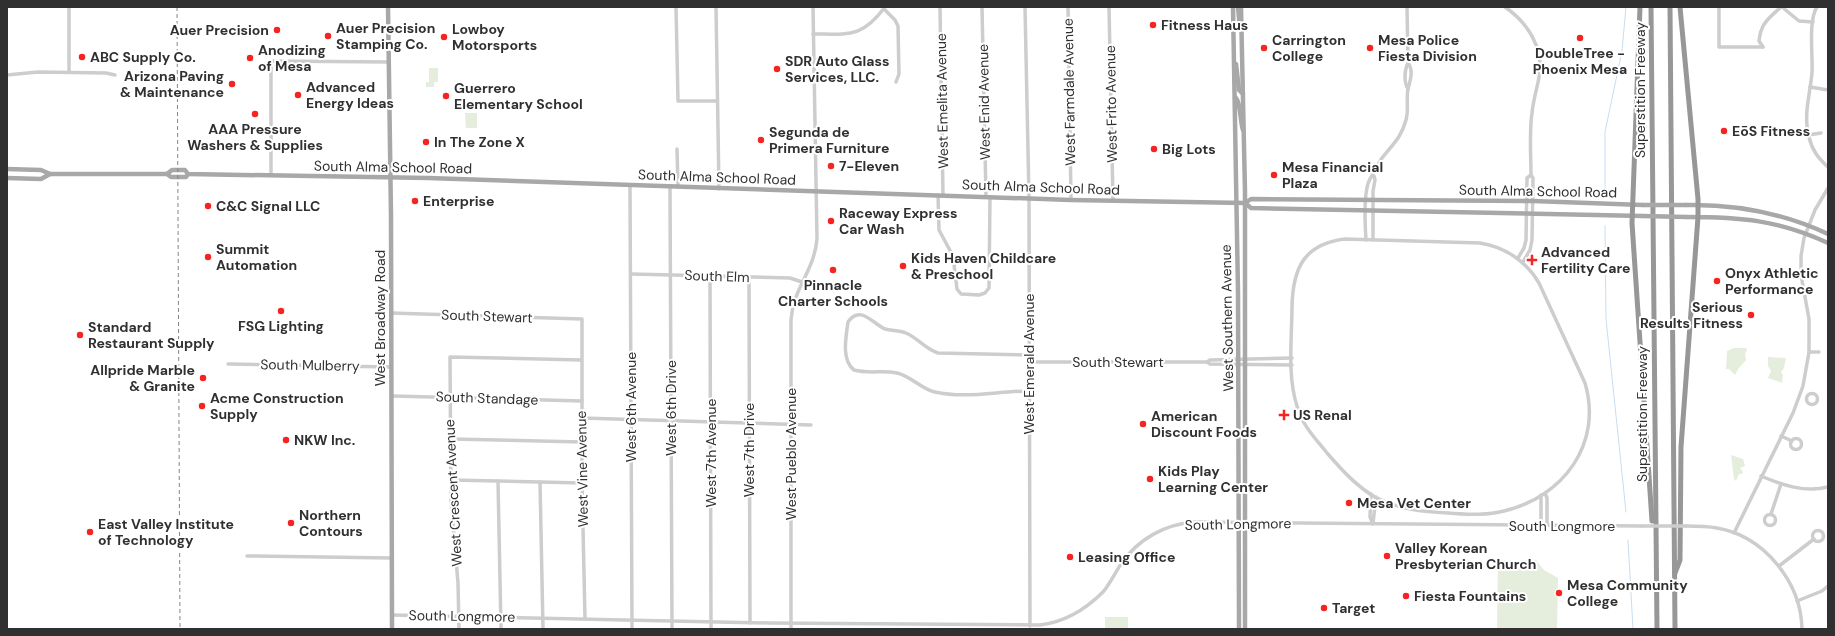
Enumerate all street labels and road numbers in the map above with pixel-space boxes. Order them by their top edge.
street label: West Farmdale Avenue [1059,18,1079,166]
street label: Superstition Freeway [1631,22,1649,158]
street label: West Emelita Avenue [932,33,952,169]
street label: West Enid Avenue [974,44,994,160]
street label: West Frito Avenue [1101,45,1121,163]
street label: South Alma School Road [314,157,472,177]
street label: South Alma School Road [638,165,796,189]
street label: South Alma School Road [962,175,1120,199]
street label: South Alma School Road [1459,181,1617,201]
street label: West Southern Avenue [1217,244,1237,392]
street label: West Broadway Road [371,250,389,386]
street label: South Elm [684,266,750,286]
street label: West Emerald Avenue [1020,293,1038,435]
street label: South Stewart [441,305,533,327]
street label: Superstition Freeway [1633,346,1651,482]
street label: West 6th Avenue [622,352,640,462]
street label: South Stewart [1072,353,1164,371]
street label: South Mulberry [260,355,360,375]
street label: West 6th Drive [662,360,680,456]
street label: South Standage [435,387,539,409]
street label: West Pueblo Avenue [782,388,800,520]
street label: West 7th Avenue [702,398,720,508]
street label: West 7th Drive [740,403,758,497]
street label: West Vine Avenue [572,410,592,528]
street label: West Crescent Avenue [440,419,466,567]
street label: South Longmore [1185,514,1291,534]
street label: South Longmore [1509,517,1615,535]
street label: South Longmore [409,606,515,626]

